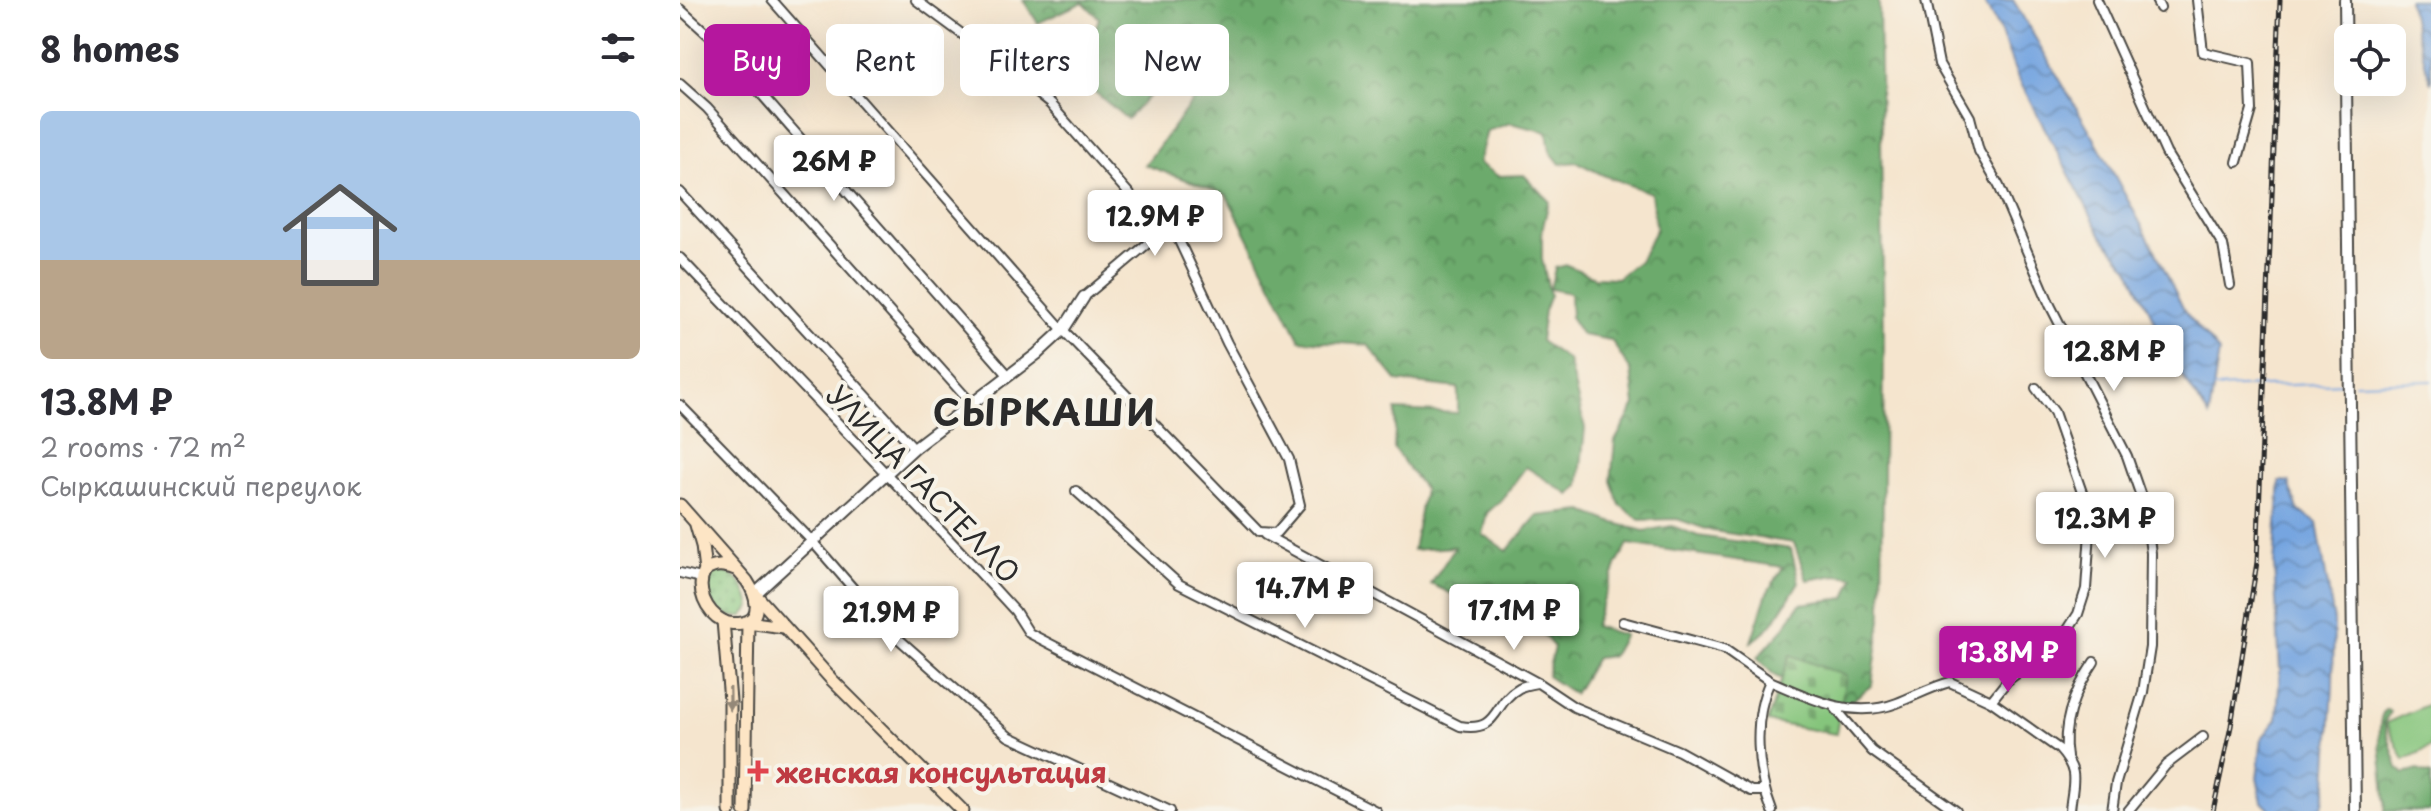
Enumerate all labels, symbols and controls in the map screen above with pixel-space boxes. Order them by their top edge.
text: 8 homes [40,22,180,74]
chip: Buy [704,24,810,96]
chip: Rent [826,24,944,96]
chip: Filters [960,24,1099,96]
chip: New [1115,24,1229,96]
map controls [2334,24,2406,96]
button: locate [2334,24,2406,96]
icon: filters [596,26,640,70]
pin: 26M ₽ [778,135,890,203]
text: 26M ₽ [792,141,876,180]
icon: home [268,163,412,307]
pin: 12.9M ₽ [1081,190,1229,258]
text: 12.9M ₽ [1106,196,1204,235]
pin: 12.8M ₽ [2040,325,2188,393]
text: 12.8M ₽ [2062,331,2166,370]
street label: УЛИЦА ГАСТЕЛЛО [818,374,1030,592]
text: 13.8M ₽ [40,375,173,427]
district label: СЫРКАШИ [933,384,1157,438]
text: 2 rooms · 72 m² [40,427,246,466]
text: Сыркашинский переулок [40,466,362,505]
pin: 12.3M ₽ [2031,492,2179,560]
text: 12.3M ₽ [2054,498,2156,537]
pin: 14.7M ₽ [1231,562,1379,630]
text: 14.7M ₽ [1255,568,1355,607]
pin: 17.1M ₽ [1440,584,1588,652]
pin: 21.9M ₽ [817,586,965,654]
text: 17.1M ₽ [1467,590,1561,629]
text: 21.9M ₽ [841,592,941,631]
pin: 13.8M ₽ [1934,626,2082,694]
text: 13.8M ₽ [1957,632,2059,671]
one-way arrow [723,687,736,712]
place label: женская консультация [776,750,1107,793]
marker: женская консультация [747,760,769,782]

